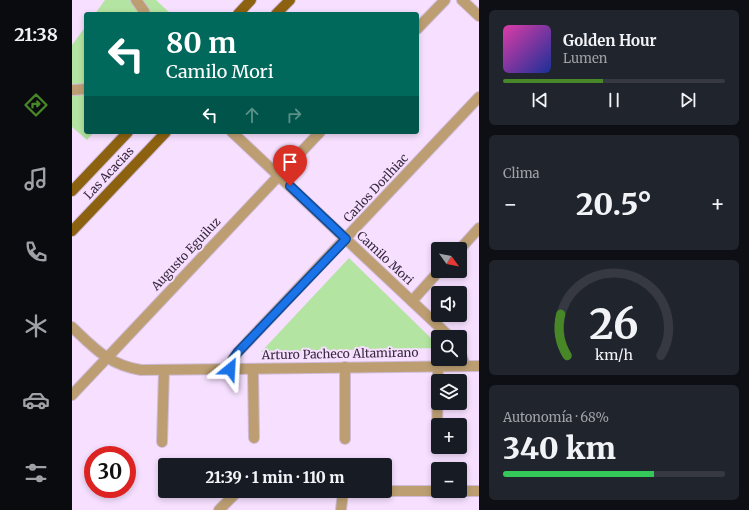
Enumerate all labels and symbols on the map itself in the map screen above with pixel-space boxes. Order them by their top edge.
street label: Las Acacias [81,143,137,202]
pin [273,145,307,186]
street label: Carlos Dorlhiac [340,150,411,225]
street label: Augusto Eguiluz [147,214,224,294]
street label: Camilo Mori [354,228,417,288]
north arrow [431,242,467,278]
street label: Arturo Pacheco Altamirano [260,345,419,362]
position arrow [209,348,251,390]
speed limit sign: 30 [84,446,136,498]

